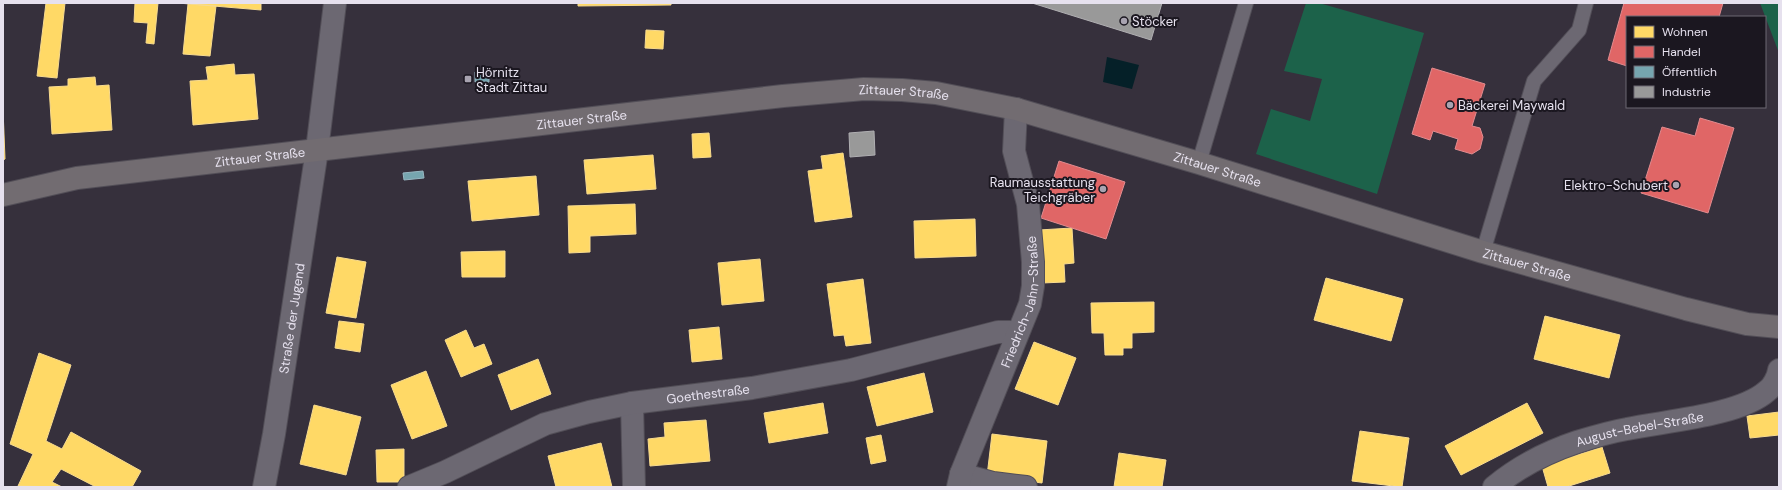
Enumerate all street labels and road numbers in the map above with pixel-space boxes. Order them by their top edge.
street label: Zittauer Straße [858,80,951,104]
street label: Zittauer Straße [536,106,628,133]
street label: Zittauer Straße [214,143,306,170]
street label: Zittauer Straße [1172,147,1264,191]
street label: Friedrich-Jahn-Straße [997,235,1042,370]
street label: Zittauer Straße [1481,244,1573,285]
street label: Straße der Jugend [275,262,308,375]
street label: Goethestraße [665,380,751,407]
street label: August-Bebel-Straße [1573,407,1705,450]

